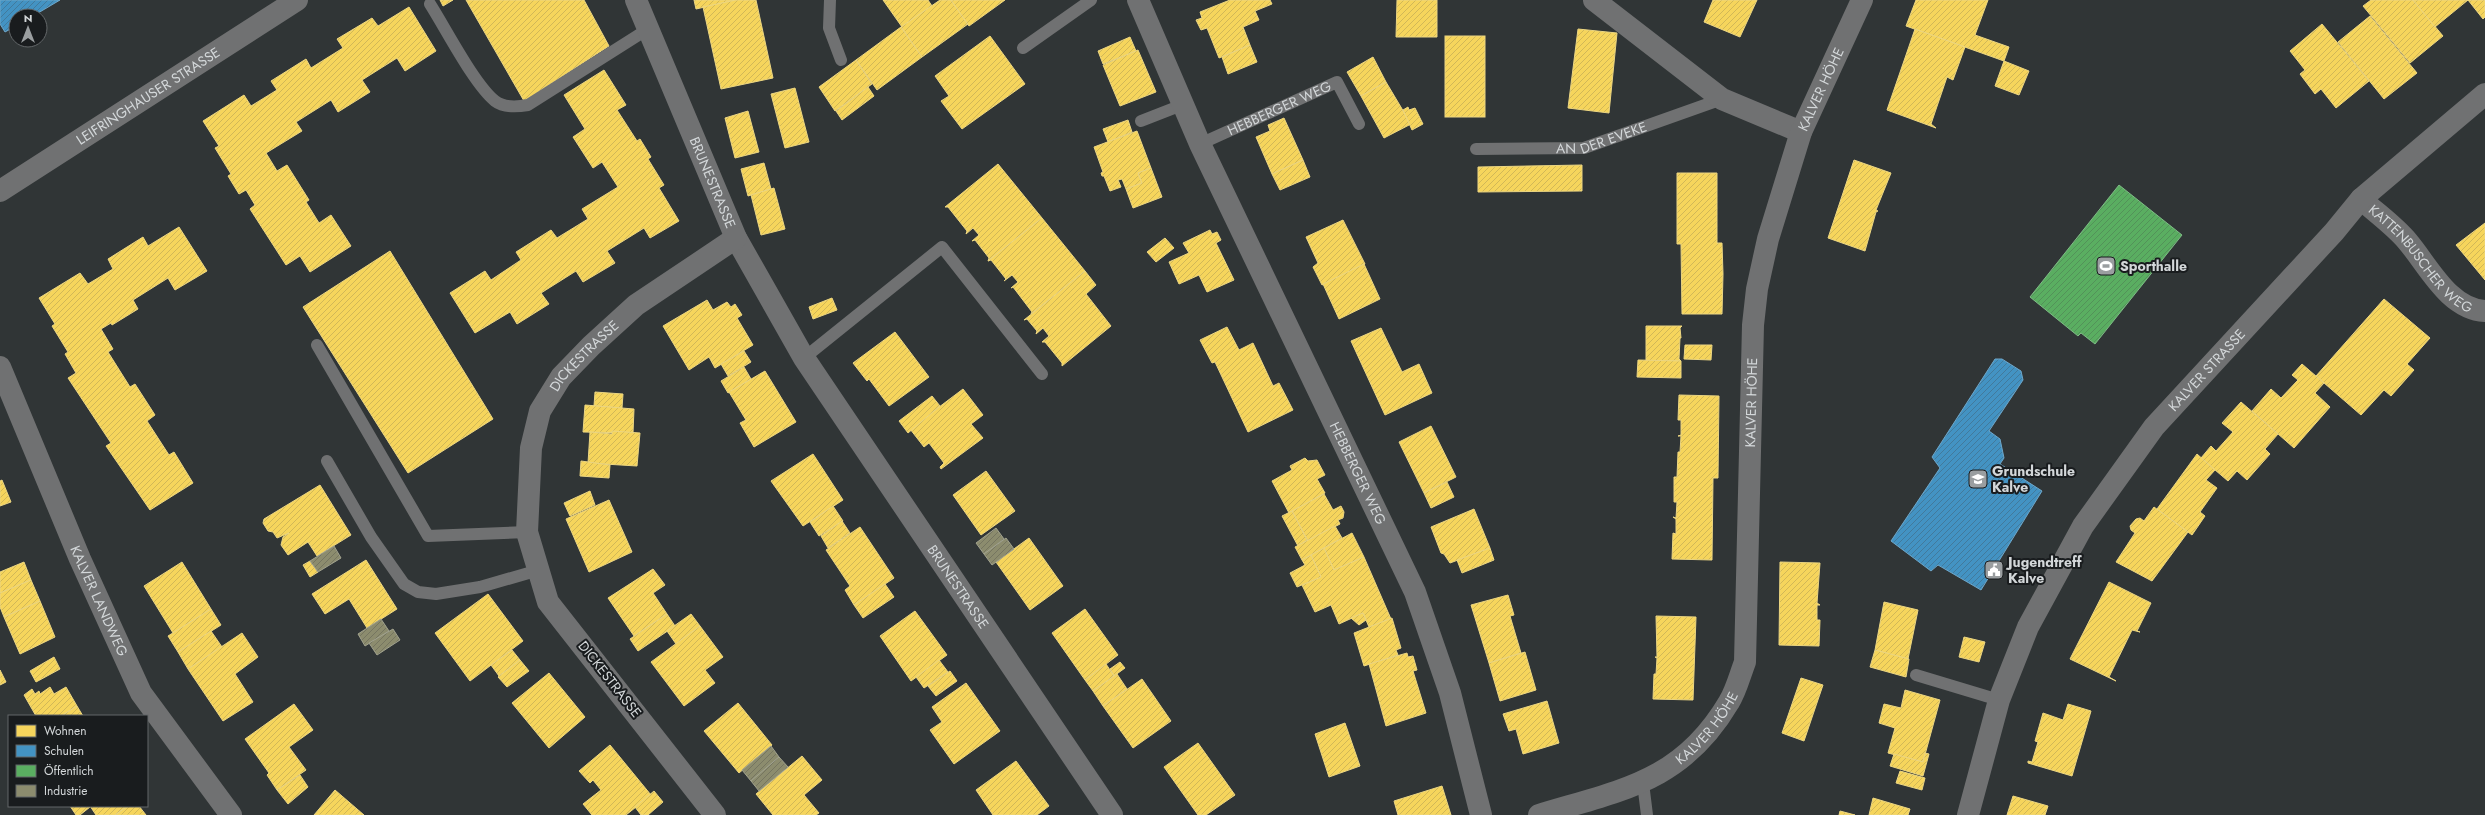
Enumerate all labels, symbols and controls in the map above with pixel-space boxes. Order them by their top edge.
north arrow [8,8,48,48]
text: N [24,10,32,26]
street label: LEIFRINGHAUSER STRASSE [72,42,224,149]
street label: KALVER HÖHE [1793,44,1849,134]
street label: HEBBERGER WEG [1224,76,1335,140]
street label: AN DER EVEKE [1556,117,1649,159]
street label: BRUNESTRASSE [685,134,741,231]
street label: KATTENBUSCHER WEG [2364,200,2476,318]
sports icon: Sporthalle [2095,255,2117,277]
place label: Sporthalle [2120,256,2187,276]
street label: DICKESTRASSE [545,316,623,395]
street label: KALVER STRASSE [2163,325,2250,416]
street label: KALVER HÖHE [1740,357,1762,448]
street label: HEBBERGER WEG [1325,418,1391,528]
place label: Grundschule Kalve [1992,461,2075,497]
school or university icon: Grundschule Kalve [1967,468,1989,490]
street label: BRUNESTRASSE [923,541,994,633]
street label: KALVER LANDWEG [65,542,133,660]
place label: Jugendtreff Kalve [2005,552,2083,588]
public building icon: Jugendtreff Kalve [1983,559,2005,581]
street label: DICKESTRASSE [574,636,646,722]
street label: KALVER HÖHE [1671,688,1743,769]
legend [8,715,148,807]
text: Wohnen [44,722,87,740]
text: Schulen [44,742,84,760]
text: Öffentlich [44,762,94,780]
text: Industrie [44,782,88,800]

